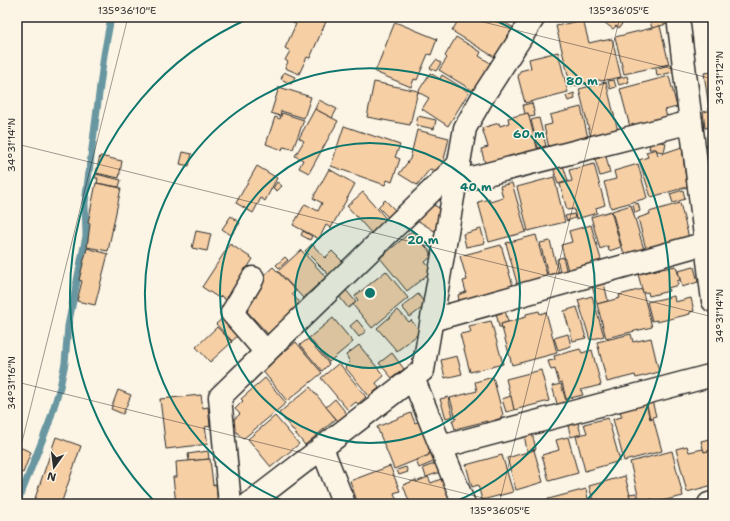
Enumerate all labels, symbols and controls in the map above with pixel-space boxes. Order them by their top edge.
text: 135°36'10"E [98,4,156,17]
text: 135°36'05"E [589,4,649,17]
text: 34°31'12"N [713,51,726,105]
text: 80 m [566,73,598,89]
text: 34°31'14"N [5,118,18,172]
text: 60 m [513,126,545,142]
text: 40 m [460,179,492,195]
text: 20 m [407,232,439,248]
centre of rings [363,286,377,300]
text: 34°31'14"N [713,289,726,343]
text: 34°31'16"N [5,356,18,410]
north arrow [34,447,74,487]
text: N [45,468,58,485]
text: 135°36'05"E [470,504,530,517]

